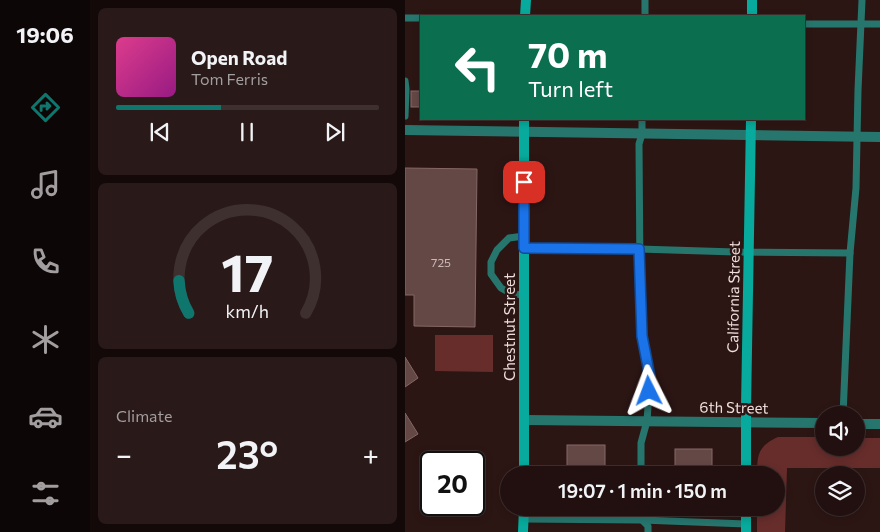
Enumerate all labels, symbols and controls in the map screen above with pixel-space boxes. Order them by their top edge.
text: 19:06 [16,21,74,48]
text: 70 m [528,32,608,75]
icon: left [445,35,510,100]
text: Open Road [191,46,287,69]
text: Tom Ferris [191,69,268,88]
text: Turn left [528,75,613,102]
icon: directions [28,90,63,125]
icon: previous [146,118,174,146]
icon: pause [233,118,261,146]
icon: next [321,118,349,146]
pin [503,161,545,203]
icon: music [28,167,63,202]
icon: arrive [510,168,538,196]
text: 17 [221,239,274,303]
street label: California Street [723,241,743,353]
icon: phone [28,244,63,279]
house number: 725 [431,255,451,269]
street label: Chestnut Street [500,273,518,381]
text: km/h [226,300,269,322]
icon: climate [28,322,63,357]
position arrow [622,364,674,416]
street label: 6th Street [699,397,769,417]
icon: car [28,399,63,434]
text: Climate [116,406,172,425]
map controls [815,406,865,516]
button: sound [815,406,865,456]
text: 23° [216,430,278,477]
text: − [116,437,132,471]
text: + [363,437,379,471]
speed limit sign: 20 [420,451,485,516]
button: layers [815,466,865,516]
icon: filters [28,476,63,511]
text: 19:07 · 1 min · 150 m [558,479,727,502]

